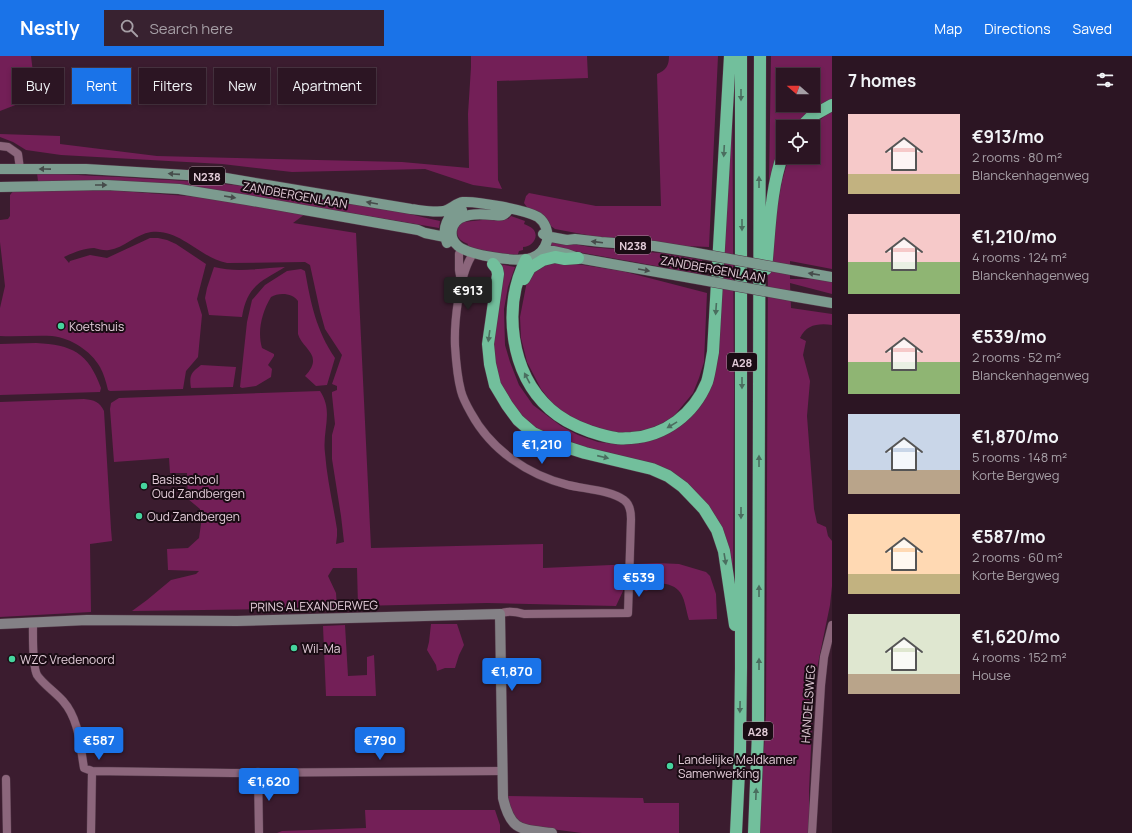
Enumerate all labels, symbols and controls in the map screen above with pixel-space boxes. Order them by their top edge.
search box [104,10,384,46]
text: Nestly [20,15,80,41]
icon: search [118,17,140,39]
text: Search here [150,18,233,39]
text: Map [934,19,962,38]
text: Directions [984,19,1051,38]
text: Saved [1073,19,1112,38]
chip: Buy [12,68,64,104]
chip: Rent [72,68,131,104]
chip: Filters [139,68,206,104]
chip: New [214,68,270,104]
chip: Apartment [278,68,376,104]
north arrow [776,68,820,112]
map controls [776,68,820,164]
text: 7 homes [848,69,916,92]
icon: filters [1094,69,1116,91]
one-way arrow [738,89,744,102]
button: locate [776,120,820,164]
text: €913/mo [972,125,1044,148]
icon: home [880,130,928,178]
one-way arrow [721,145,728,157]
text: 2 rooms · 80 m² [972,148,1062,166]
one-way arrow [38,166,51,172]
text: Blanckenhagenweg [972,166,1089,184]
road number: N238 [189,167,225,185]
one-way arrow [168,170,180,177]
one-way arrow [756,175,762,188]
street label: ZANDBERGENLAAN [241,177,349,213]
one-way arrow [95,182,108,188]
one-way arrow [224,194,236,200]
one-way arrow [366,200,378,206]
one-way arrow [739,219,745,232]
text: €1,210/mo [972,225,1057,248]
icon: home [880,230,928,278]
road number: N238 [615,236,651,254]
one-way arrow [591,239,603,245]
text: 4 rooms · 124 m² [972,248,1067,266]
street label: ZANDBERGENLAAN [659,251,767,287]
text: Blanckenhagenweg [972,266,1089,284]
one-way arrow [638,267,650,273]
one-way arrow [808,271,820,277]
pin: €913 [444,277,492,311]
text: €913 [453,281,483,299]
one-way arrow [713,303,720,315]
place label: Koetshuis [69,318,124,335]
marker: Koetshuis [56,321,66,331]
text: €539/mo [972,325,1047,348]
one-way arrow [486,330,492,342]
icon: home [880,330,928,378]
text: 2 rooms · 52 m² [972,348,1061,366]
road number: A28 [727,353,757,371]
text: Blanckenhagenweg [972,366,1089,384]
one-way arrow [523,372,530,383]
one-way arrow [739,377,745,390]
one-way arrow [666,421,678,428]
text: €1,870/mo [972,425,1059,448]
icon: home [880,430,928,478]
pin: €1,210 [509,431,575,465]
text: €1,210 [522,435,562,453]
text: 5 rooms · 148 m² [972,448,1067,466]
one-way arrow [597,454,609,460]
one-way arrow [756,454,762,467]
text: Korte Bergweg [972,466,1059,484]
place label: Basisschool Oud Zandbergen [152,471,245,502]
marker: Basisschool Oud Zandbergen [139,481,149,491]
one-way arrow [738,507,744,520]
place label: Oud Zandbergen [147,508,240,525]
marker: Oud Zandbergen [134,511,144,521]
text: €587/mo [972,525,1046,548]
icon: home [880,530,928,578]
text: 2 rooms · 60 m² [972,548,1063,566]
one-way arrow [722,553,728,565]
pin: €539 [615,564,663,598]
text: Korte Bergweg [972,566,1059,584]
text: €539 [623,568,655,586]
one-way arrow [756,584,762,597]
street label: PRINS ALEXANDERWEG [250,596,379,616]
text: €1,620/mo [972,625,1060,648]
icon: home [880,630,928,678]
place label: Wil-Ma [302,640,340,657]
marker: Wil-Ma [289,643,299,653]
text: 4 rooms · 152 m² [972,648,1067,666]
place label: WZC Vredenoord [20,651,115,668]
marker: WZC Vredenoord [7,654,17,664]
one-way arrow [756,657,762,670]
pin: €1,870 [479,658,545,692]
text: €1,870 [491,662,533,680]
street label: HANDELSWEG [797,664,819,744]
text: House [972,666,1011,684]
one-way arrow [737,701,743,714]
road number: A28 [743,722,773,740]
pin: €587 [75,727,123,761]
pin: €790 [356,727,404,761]
text: €587 [83,731,115,749]
text: €790 [364,731,396,749]
place label: Landelijke Meldkamer Samenwerking [678,751,798,782]
marker: Landelijke Meldkamer Samenwerking [665,761,675,771]
pin: €1,620 [236,768,302,802]
text: €1,620 [248,772,290,790]
one-way arrow [753,788,760,800]

